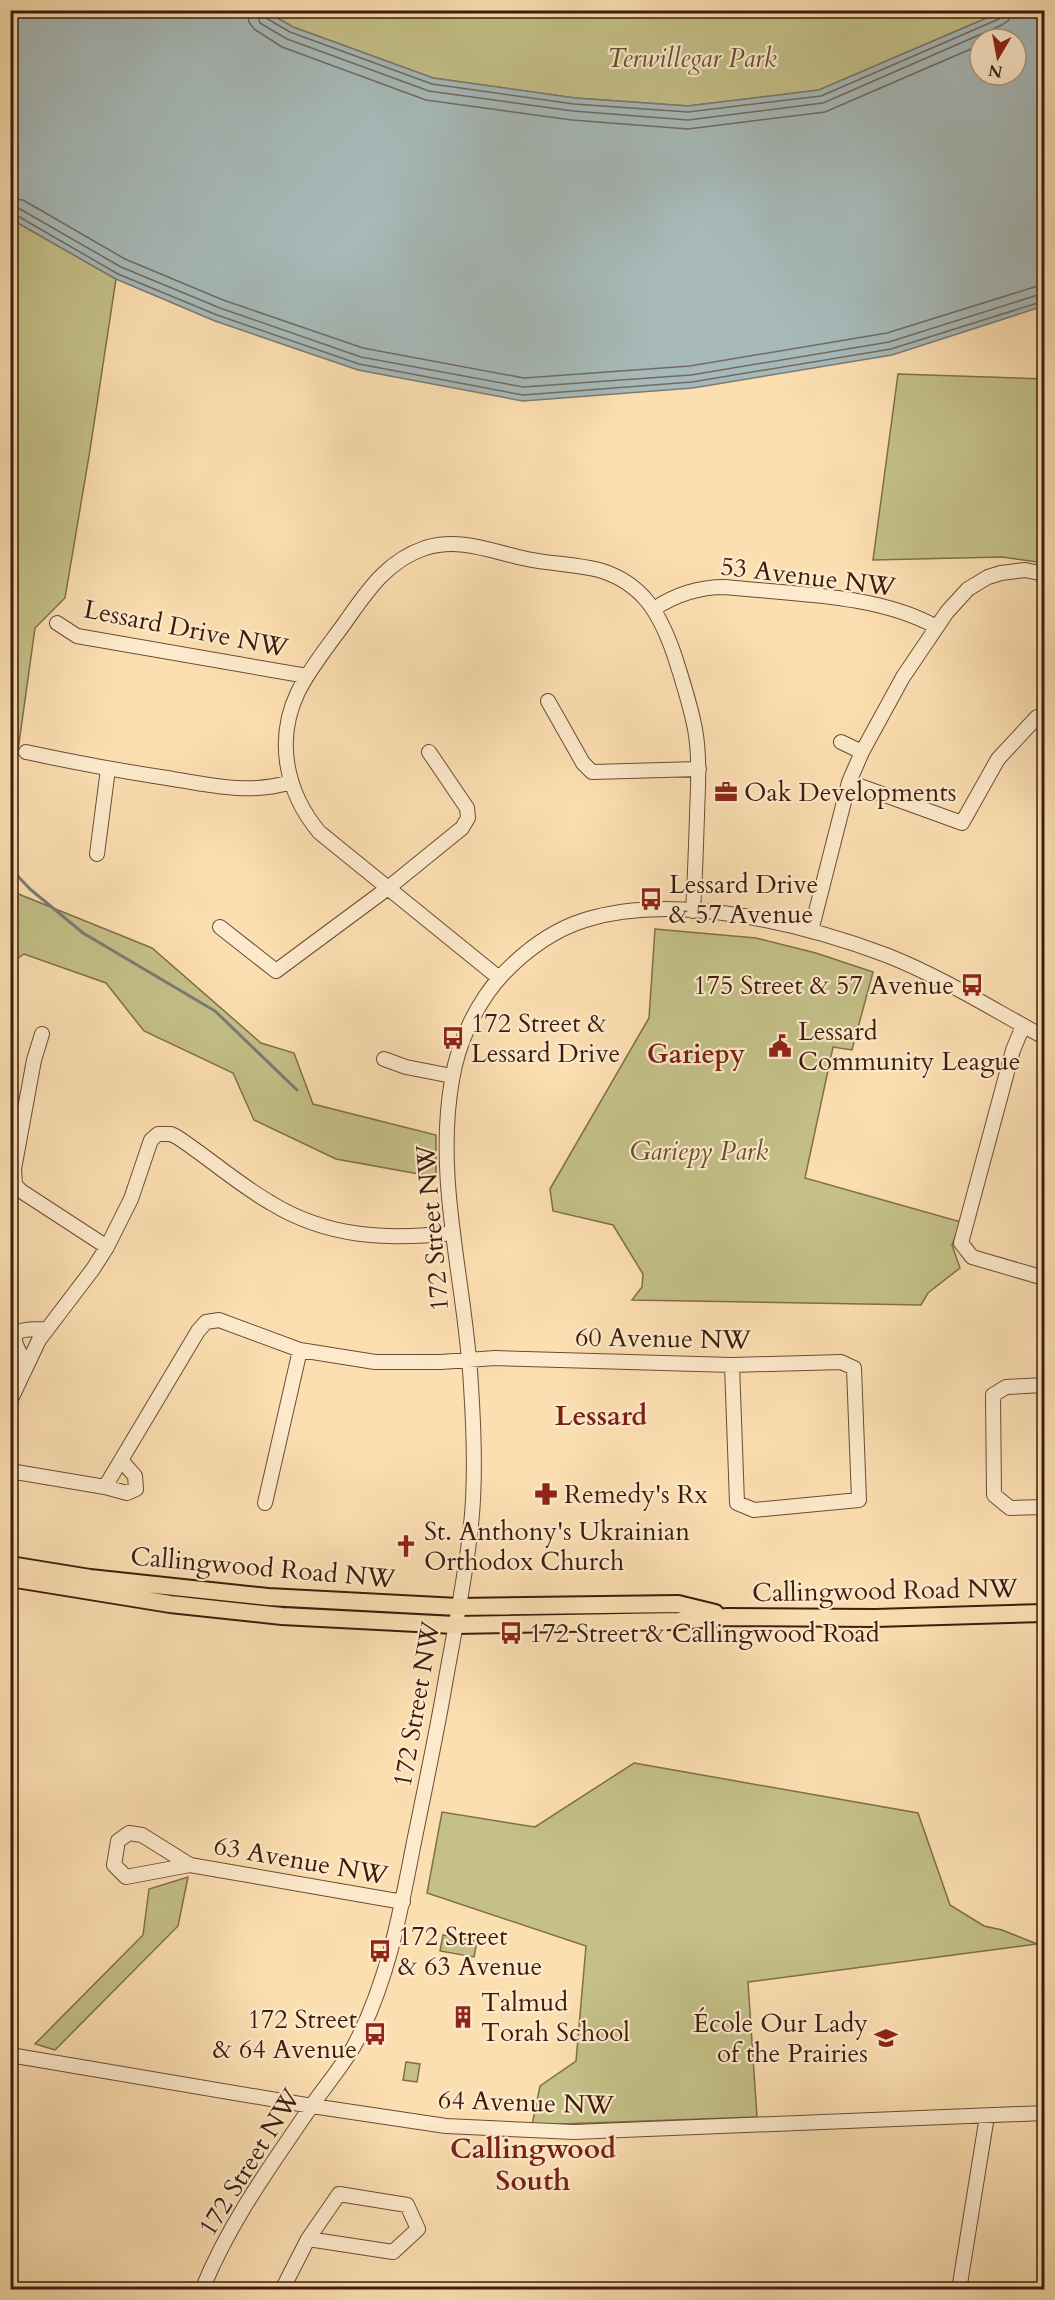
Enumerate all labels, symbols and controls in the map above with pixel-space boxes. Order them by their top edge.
north arrow [968,27,1028,87]
park label: Terwillegar Park [607,41,777,76]
text: N [987,59,1004,83]
street label: 53 Avenue NW [719,548,898,605]
street label: Lessard Drive NW [81,592,291,665]
place label: Oak Developments [744,775,956,810]
office icon: Oak Developments [713,779,739,805]
place label: Lessard Drive & 57 Avenue [669,867,818,932]
bus stop icon: Lessard Drive & 57 Avenue [638,886,664,912]
place label: 175 Street & 57 Avenue [693,968,954,1003]
bus stop icon: 175 Street & 57 Avenue [959,972,985,998]
place label: 172 Street & Lessard Drive [471,1006,620,1071]
place label: Lessard Community League [798,1014,1021,1079]
bus stop icon: 172 Street & Lessard Drive [440,1025,466,1051]
public building icon: Lessard Community League [767,1033,793,1059]
district label: Gariepy [647,1036,746,1073]
park label: Gariepy Park [630,1134,768,1169]
street label: 172 Street NW [408,1143,457,1313]
street label: 60 Avenue NW [575,1319,751,1358]
district label: Lessard [555,1397,647,1435]
place label: Remedy's Rx [564,1477,708,1512]
pharmacy icon: Remedy's Rx [533,1481,559,1507]
place label: St. Anthony's Ukrainian Orthodox Church [424,1514,690,1579]
church icon: St. Anthony's Ukrainian Orthodox Church [393,1533,419,1559]
street label: Callingwood Road NW [129,1538,397,1597]
street label: Callingwood Road NW [752,1571,1018,1610]
place label: 172 Street & Callingwood Road [529,1616,880,1651]
street label: 172 Street NW [385,1618,448,1790]
bus stop icon: 172 Street & Callingwood Road [498,1620,524,1646]
street label: 63 Avenue NW [211,1828,391,1893]
place label: 172 Street & 63 Avenue [398,1919,542,1984]
bus stop icon: 172 Street & 63 Avenue [367,1938,393,1964]
place label: Talmud Torah School [481,1985,630,2050]
place label: 172 Street & 64 Avenue [213,2002,357,2067]
building icon: Talmud Torah School [450,2004,476,2030]
place label: École Our Lady of the Prairies [693,2006,868,2071]
bus stop icon: 172 Street & 64 Avenue [362,2021,388,2047]
school or university icon: École Our Lady of the Prairies [873,2025,899,2051]
street label: 172 Street NW [190,2082,309,2243]
street label: 64 Avenue NW [438,2082,615,2123]
district label: Callingwood South [450,2130,616,2200]

